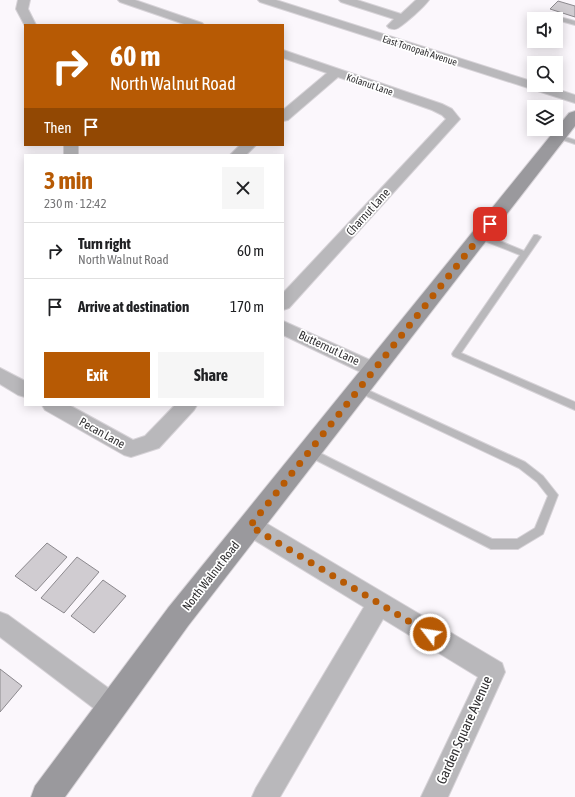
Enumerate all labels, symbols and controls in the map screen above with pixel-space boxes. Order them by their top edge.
map controls [527,12,563,136]
button: sound [527,12,563,48]
street label: East Tonopah Avenue [381,33,459,68]
icon: right [44,40,96,92]
text: 60 m [110,40,160,72]
button: search [527,56,563,92]
street label: Kolanut Lane [345,71,395,98]
text: North Walnut Road [110,73,236,94]
button: layers [527,100,563,136]
icon: arrive [80,116,102,138]
text: Then [44,119,72,136]
text: 3 min [44,167,93,194]
button: close [222,167,264,209]
street label: Charnut Lane [343,186,393,238]
text: 230 m · 12:42 [44,196,107,211]
pin [473,207,507,241]
icon: arrive [479,213,501,235]
text: Turn right [78,235,131,252]
icon: right [44,240,66,262]
text: 60 m [237,242,264,259]
text: North Walnut Road [78,252,169,267]
icon: arrive [44,296,66,318]
text: Arrive at destination [78,298,189,315]
text: 170 m [230,298,264,315]
street label: Butternut Lane [296,328,362,368]
button: Exit [44,352,150,398]
button: Share [158,352,264,398]
street label: Pecan Lane [77,415,127,451]
street label: North Walnut Road [180,539,242,613]
position arrow [409,613,451,655]
street label: Garden Square Avenue [433,673,495,787]

